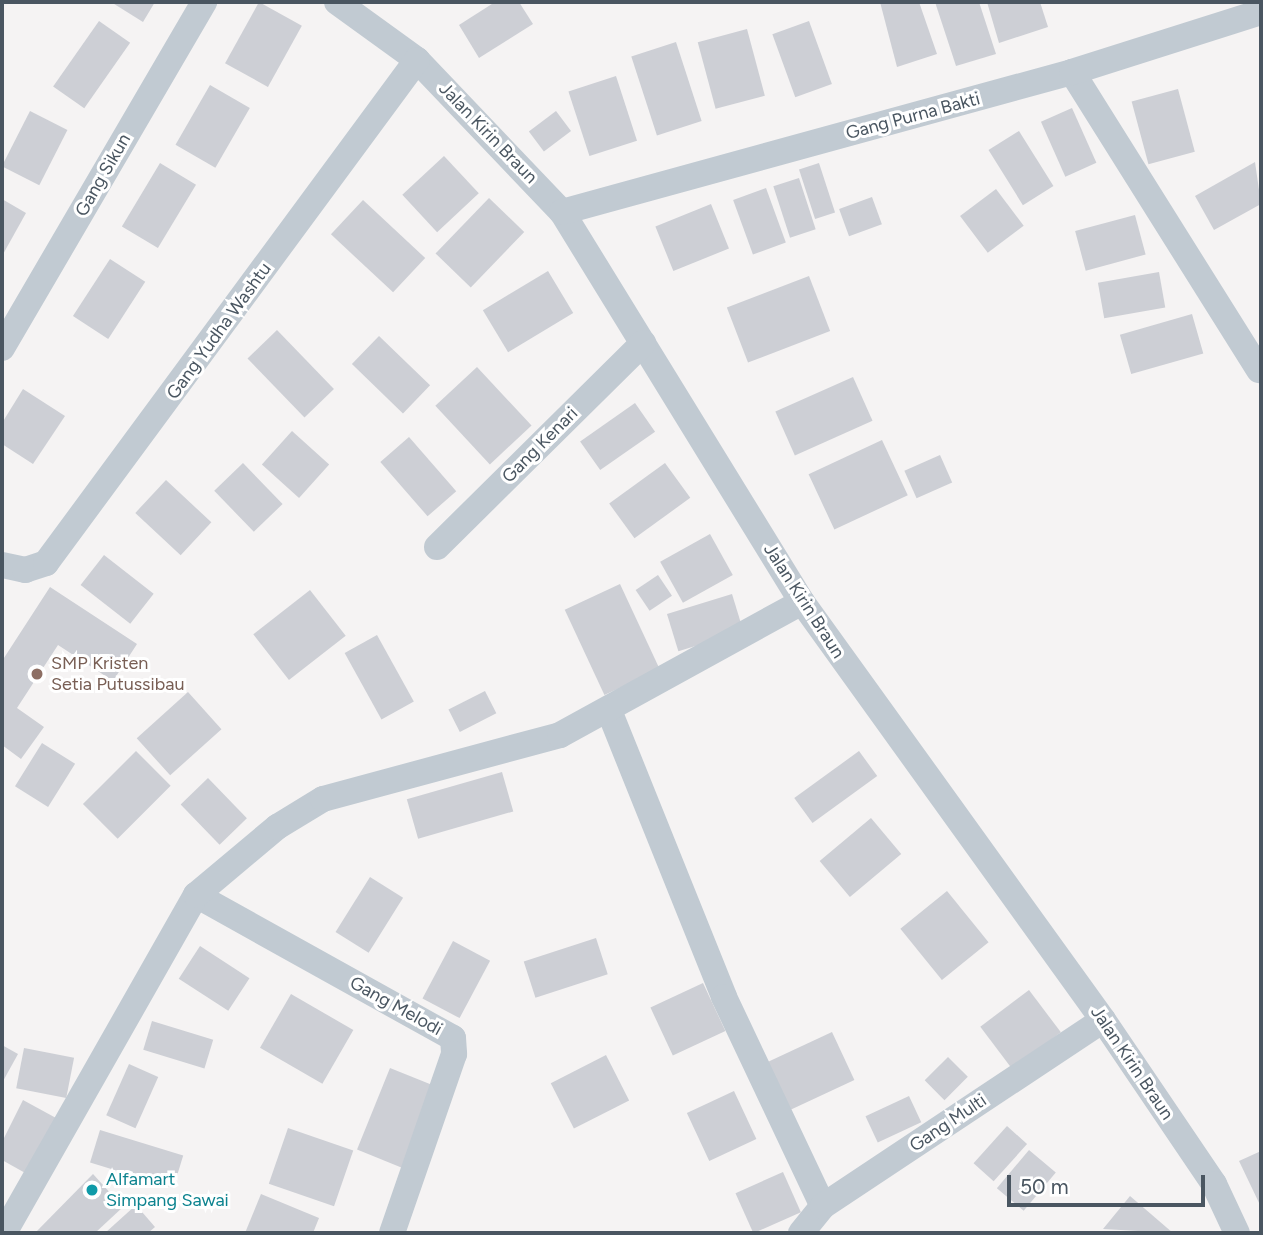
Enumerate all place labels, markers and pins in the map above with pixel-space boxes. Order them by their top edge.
place label: SMP Kristen Setia Putussibau [51,653,184,696]
marker: SMP Kristen Setia Putussibau [29,666,45,682]
place label: Alfamart Simpang Sawai [106,1169,229,1212]
marker: Alfamart Simpang Sawai [84,1182,100,1198]

